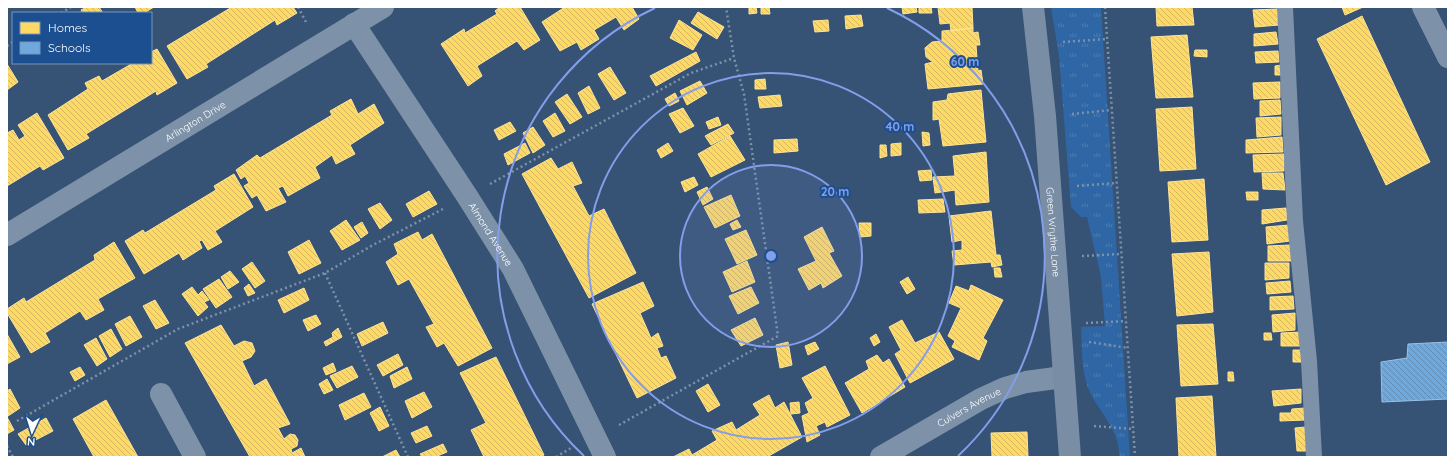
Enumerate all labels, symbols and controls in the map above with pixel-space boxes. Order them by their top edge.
legend [12,12,152,64]
text: Homes [48,20,88,35]
text: Schools [48,40,91,55]
text: 60 m [951,54,979,69]
street label: Arlington Drive [162,97,228,144]
text: 40 m [886,119,914,134]
text: 20 m [821,184,849,199]
street label: Green Wrythe Lane [1044,187,1063,278]
street label: Almond Avenue [466,200,516,269]
centre of rings [764,249,778,263]
street label: Culvers Avenue [935,384,1003,430]
north arrow [12,412,52,452]
text: N [27,435,36,449]

